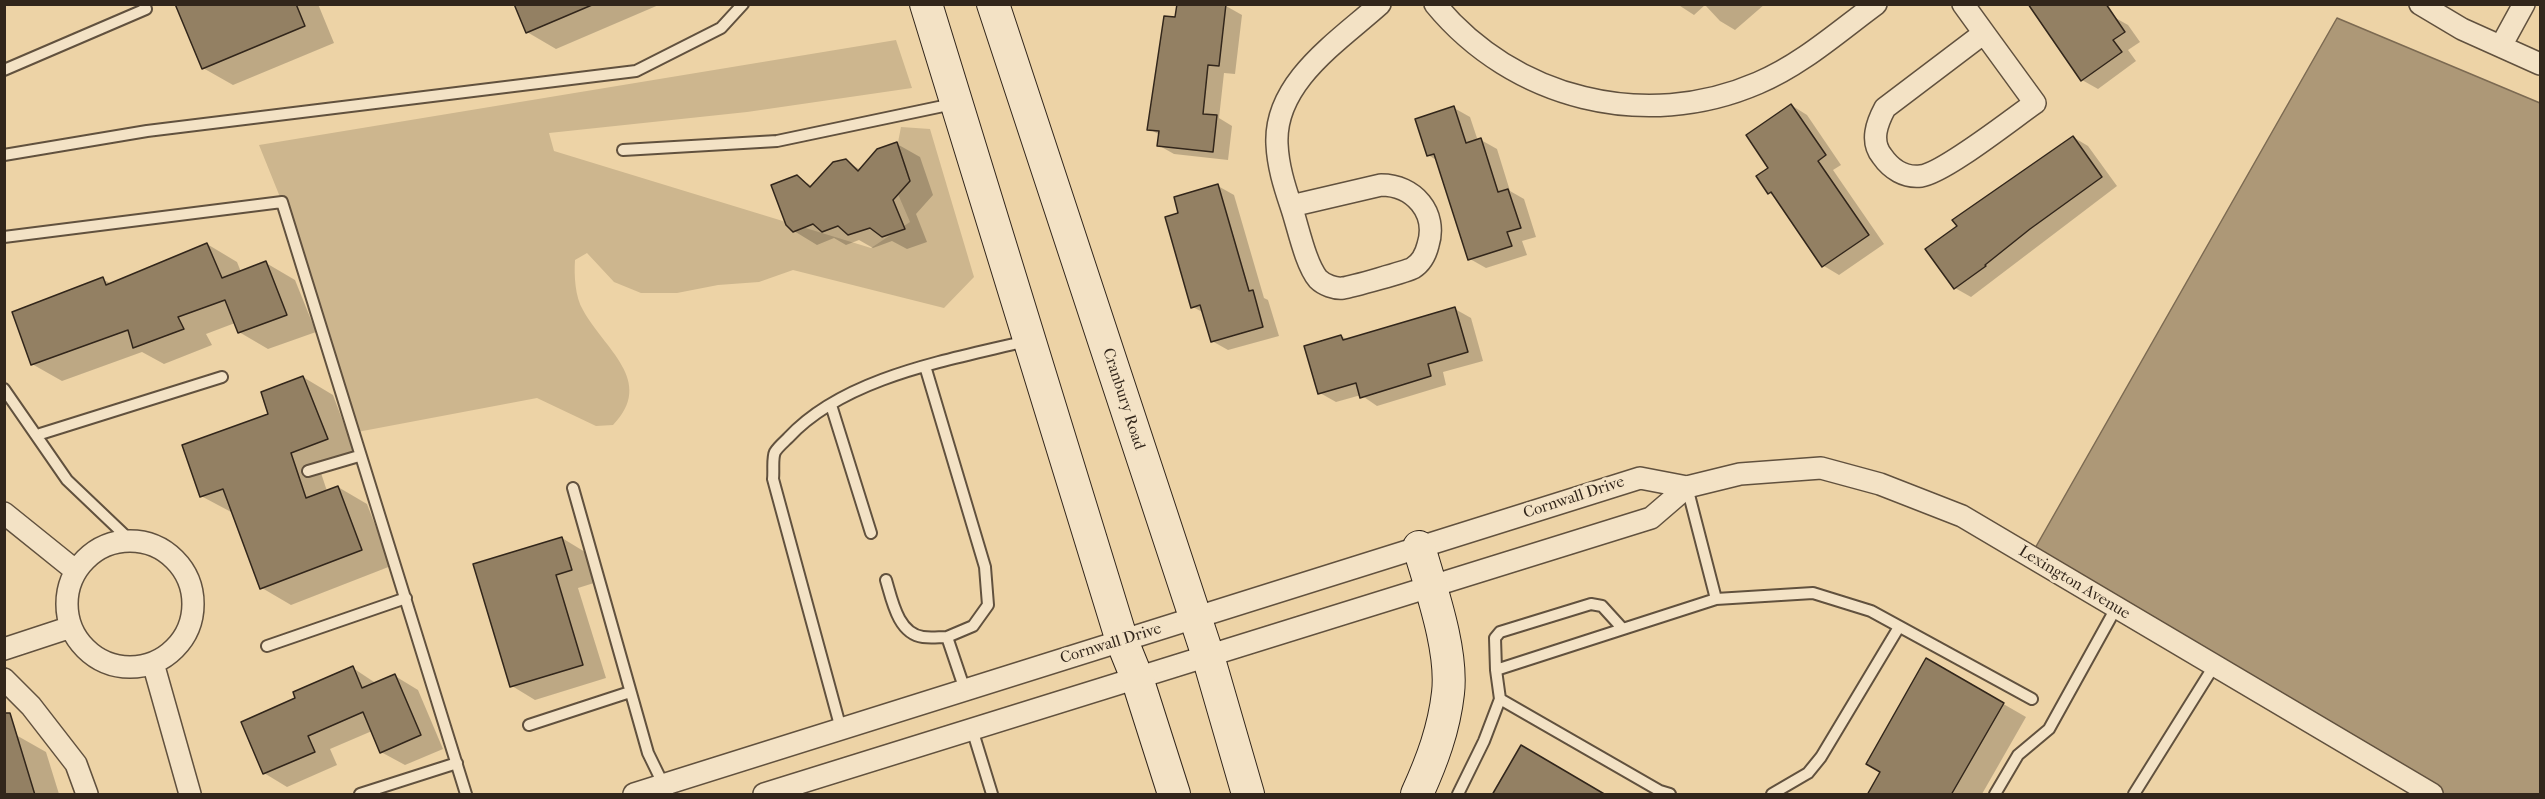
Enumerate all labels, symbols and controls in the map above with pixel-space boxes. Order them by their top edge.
street label: Cranbury Road [1098,346,1148,452]
street label: Cornwall Drive [1521,473,1627,523]
street label: Lexington Avenue [2015,542,2133,624]
street label: Cornwall Drive [1058,619,1164,669]

